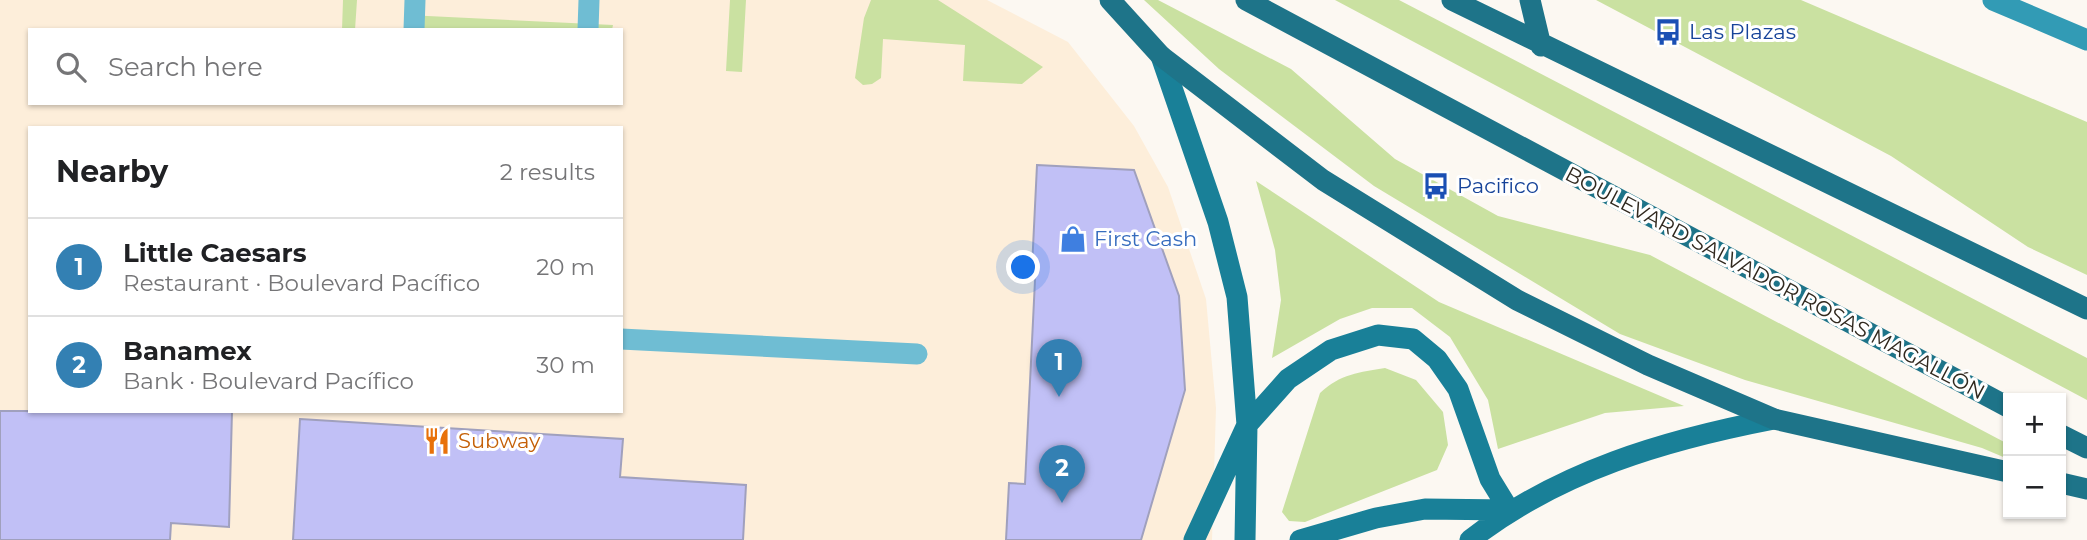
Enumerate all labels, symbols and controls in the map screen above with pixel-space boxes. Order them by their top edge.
bus stop icon: Las Plazas [1653,17,1683,47]
place label: Las Plazas [1689,19,1796,44]
search box [28,28,623,105]
icon: search [52,48,90,86]
text: Search here [108,51,263,83]
text: Nearby [56,153,168,190]
text: 2 results [500,158,595,186]
street label: BOULEVARD SALVADOR ROSAS MAGALLÓN [1561,161,1989,404]
bus stop icon: Pacifico [1421,171,1451,201]
place label: Pacifico [1457,173,1539,198]
shop icon: First Cash [1058,224,1088,254]
place label: First Cash [1094,226,1197,251]
text: Little Caesars [123,237,307,269]
your location [1006,250,1040,284]
text: 1 [74,253,84,281]
text: 20 m [536,253,595,281]
text: Restaurant · Boulevard Pacífico [123,269,480,297]
text: Banamex [123,335,252,367]
pin: 1 [1036,339,1082,397]
text: 2 [72,351,86,379]
text: 30 m [536,351,595,379]
text: Bank · Boulevard Pacífico [123,367,414,395]
map controls [2003,393,2066,519]
button: + [2003,393,2066,456]
restaurant icon: Subway [422,426,452,456]
place label: Subway [458,428,541,453]
pin: 2 [1039,445,1085,503]
button: − [2003,456,2066,519]

